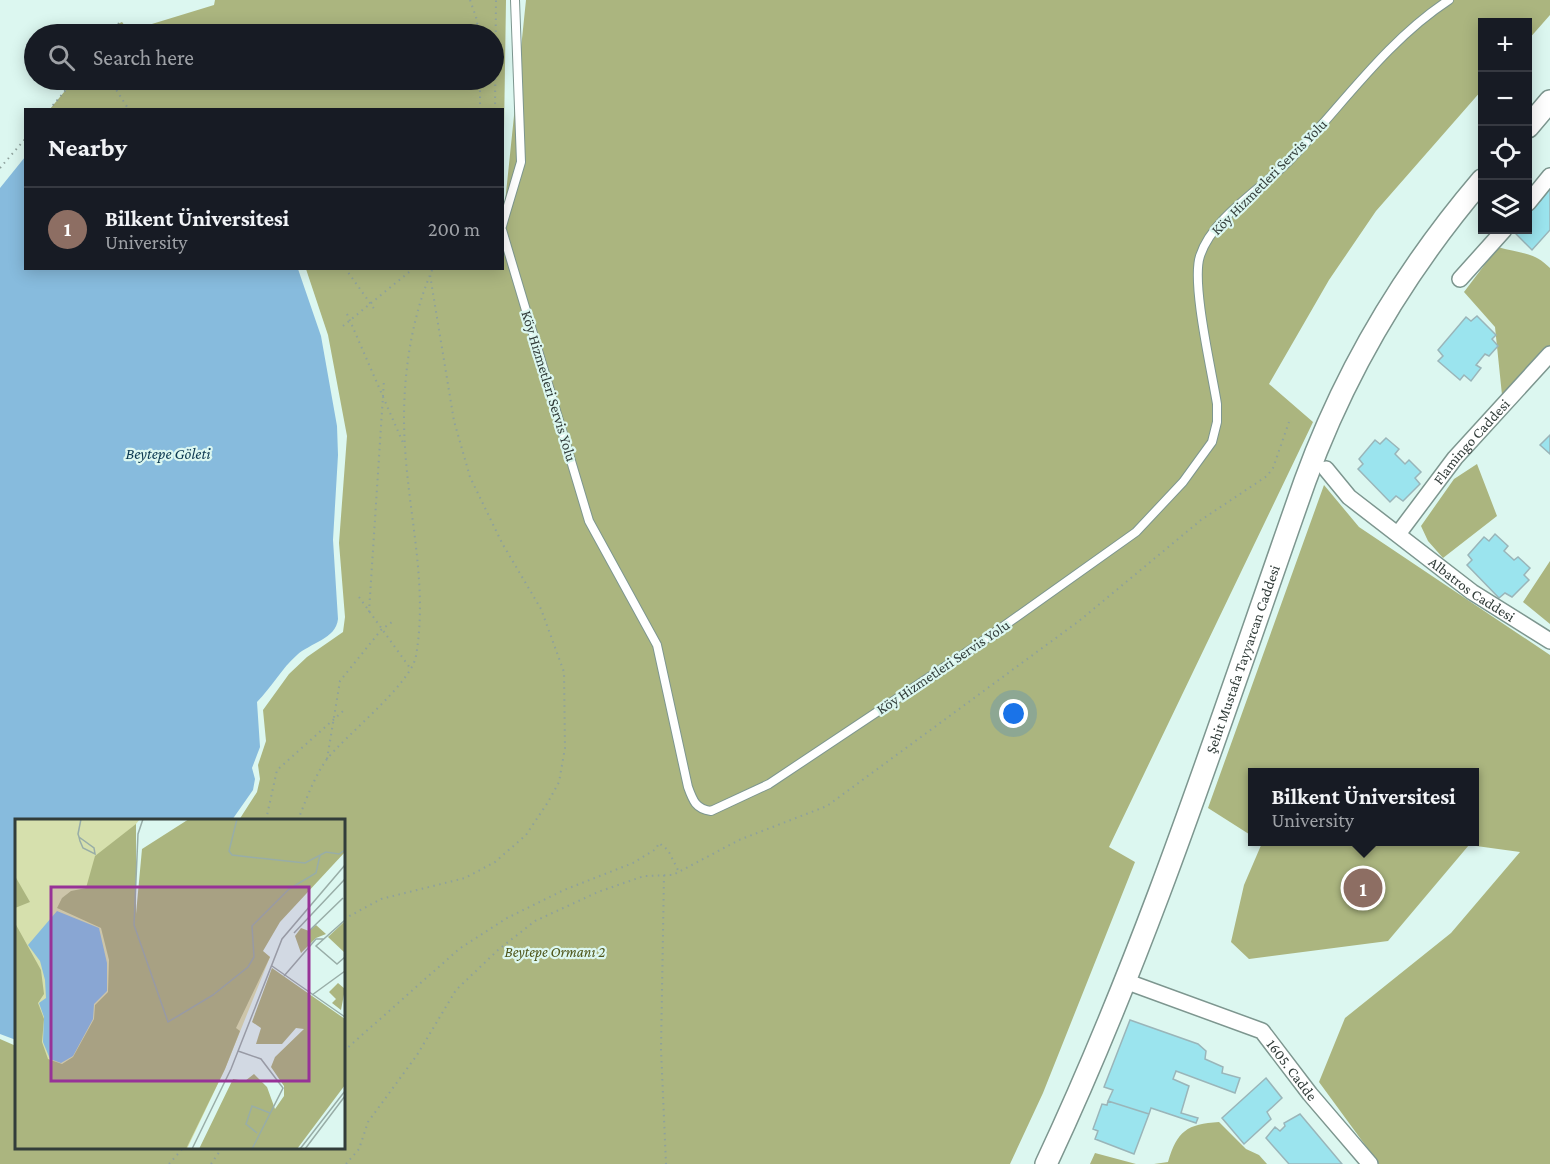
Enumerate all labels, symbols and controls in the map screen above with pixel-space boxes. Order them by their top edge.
map controls [1478,18,1532,234]
button: + [1478,18,1532,72]
search box [24,24,504,90]
icon: search [45,41,78,74]
text: Search here [93,45,194,70]
button: − [1478,72,1532,126]
street label: Köy Hizmetleri Servis Yolu [1208,116,1331,239]
button: locate [1478,126,1532,180]
text: Nearby [48,133,127,162]
button: layers [1478,180,1532,234]
text: Bilkent Üniversitesi [105,206,289,231]
text: 1 [64,218,71,240]
text: 200 m [428,218,480,240]
text: University [105,231,188,253]
street label: Köy Hizmetleri Servis Yolu [517,309,580,464]
street label: Flamingo Caddesi [1430,396,1513,488]
water label: Beytepe Göleti [126,445,211,463]
street label: Albatros Caddesi [1426,554,1518,625]
street label: Şehit Mustafa Tayyarcan Caddesi [1203,563,1283,756]
street label: Köy Hizmetleri Servis Yolu [874,617,1013,718]
your location [999,699,1028,728]
popup [1248,768,1479,846]
text: Bilkent Üniversitesi [1271,784,1456,809]
text: University [1271,809,1354,831]
inset map [15,819,345,1149]
pin: 1 [1344,866,1382,910]
park label: Beytepe Ormanı 2 [505,944,605,961]
street label: 1605. Cadde [1263,1036,1320,1104]

